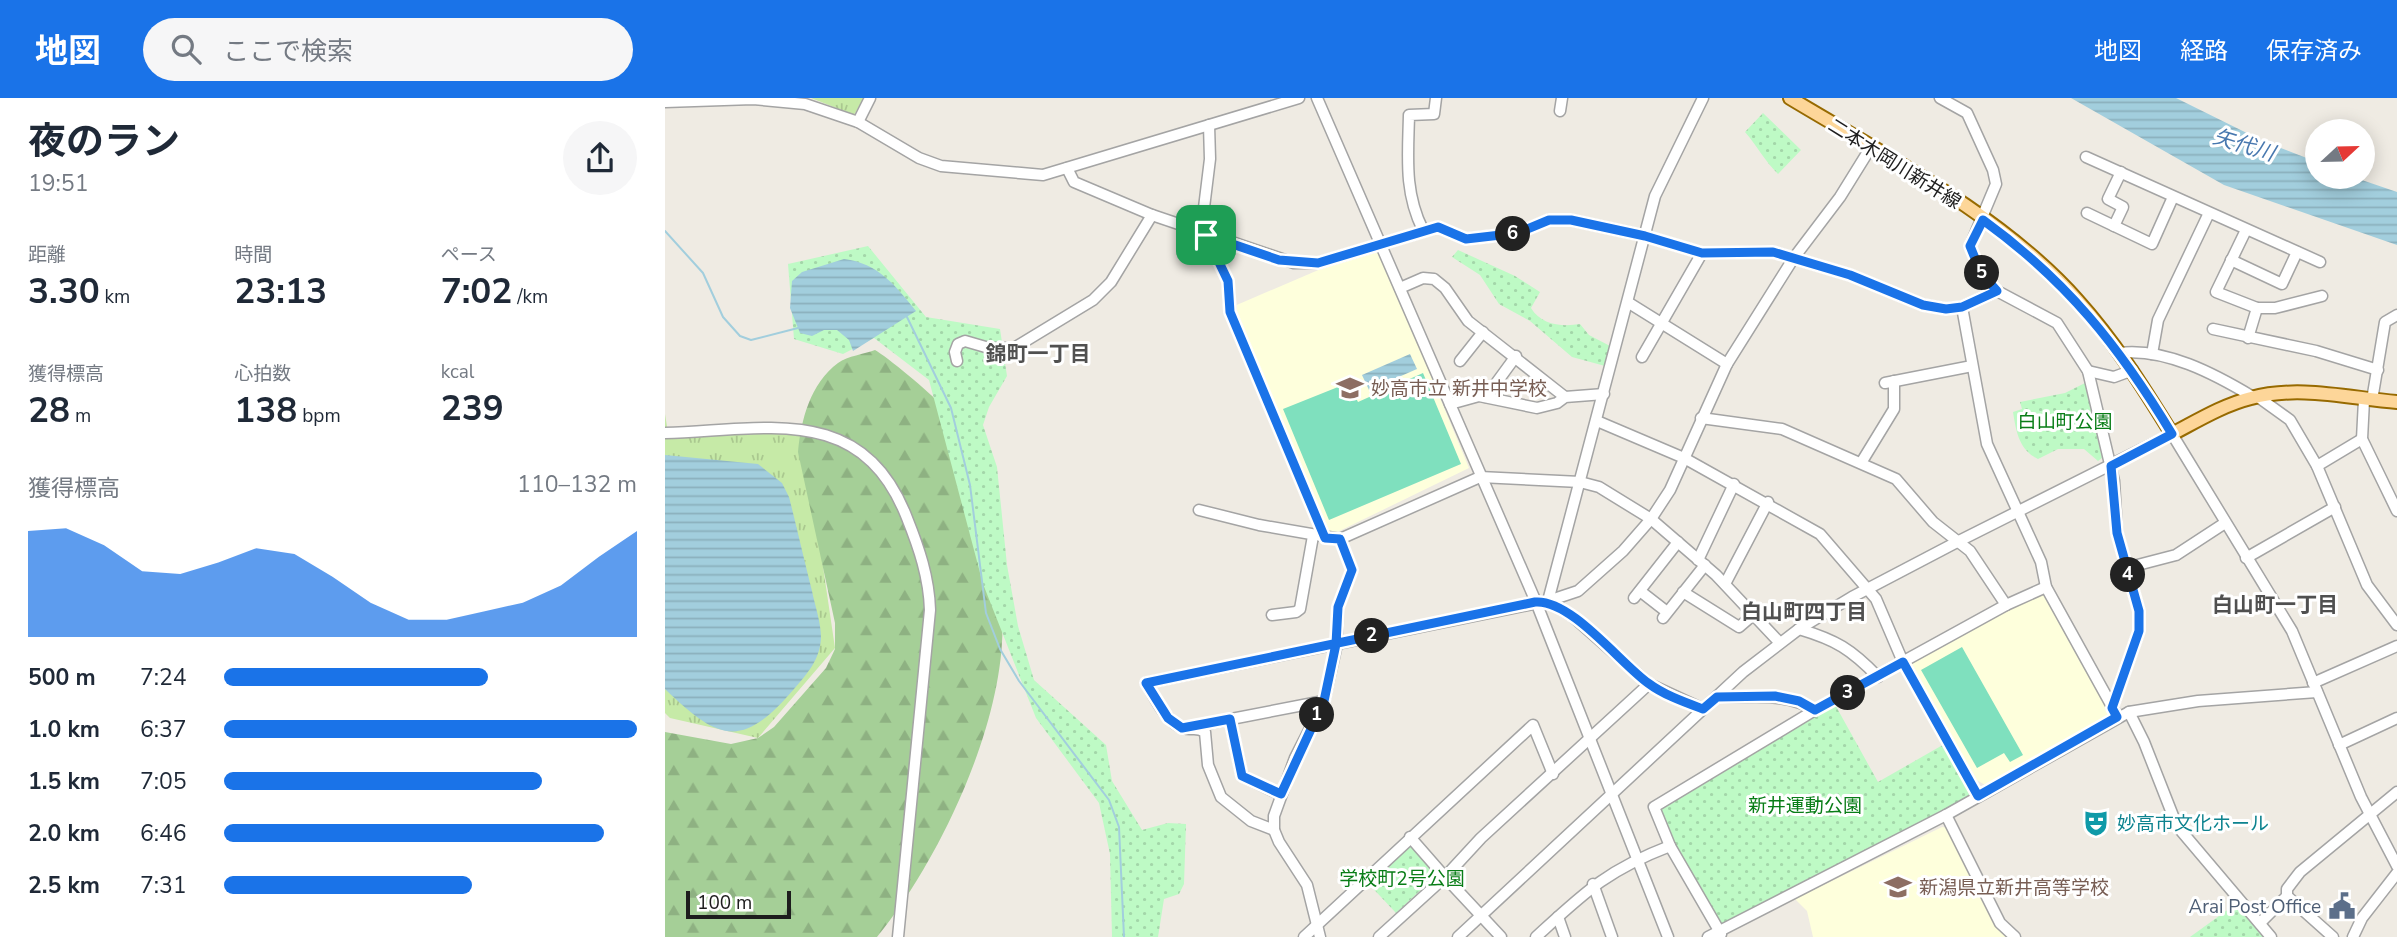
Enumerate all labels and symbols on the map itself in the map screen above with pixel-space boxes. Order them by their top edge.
street label: 二本木岡川新井線 [1823,113,1966,215]
north arrow [2305,119,2375,189]
water label: 矢代川 [2210,122,2280,168]
pin [1176,205,1236,265]
pin: 6 [1495,216,1531,252]
pin: 5 [1965,256,1999,290]
district label: 錦町一丁目 [986,340,1091,368]
school or university icon: 妙高市立 新井中学校 [1335,373,1365,403]
place label: 妙高市立 新井中学校 [1371,376,1547,402]
park label: 白山町公園 [2017,409,2113,435]
pin: 4 [2111,558,2145,592]
district label: 白山町一丁目 [2212,591,2338,619]
district label: 白山町四丁目 [1741,598,1867,626]
pin: 2 [1355,618,1389,654]
pin: 3 [1831,676,1865,710]
pin: 1 [1299,698,1335,732]
park label: 新井運動公園 [1748,793,1862,819]
theatre icon: 妙高市文化ホール [2081,808,2111,838]
place label: 妙高市文化ホール [2117,811,2269,837]
park label: 学校町2号公園 [1339,866,1465,892]
school or university icon: 新潟県立新井高等学校 [1883,872,1913,902]
place label: 新潟県立新井高等学校 [1919,875,2109,901]
scale bar [686,888,791,920]
public building icon: Arai Post Office [2327,891,2357,921]
place label: Arai Post Office [2188,894,2321,920]

